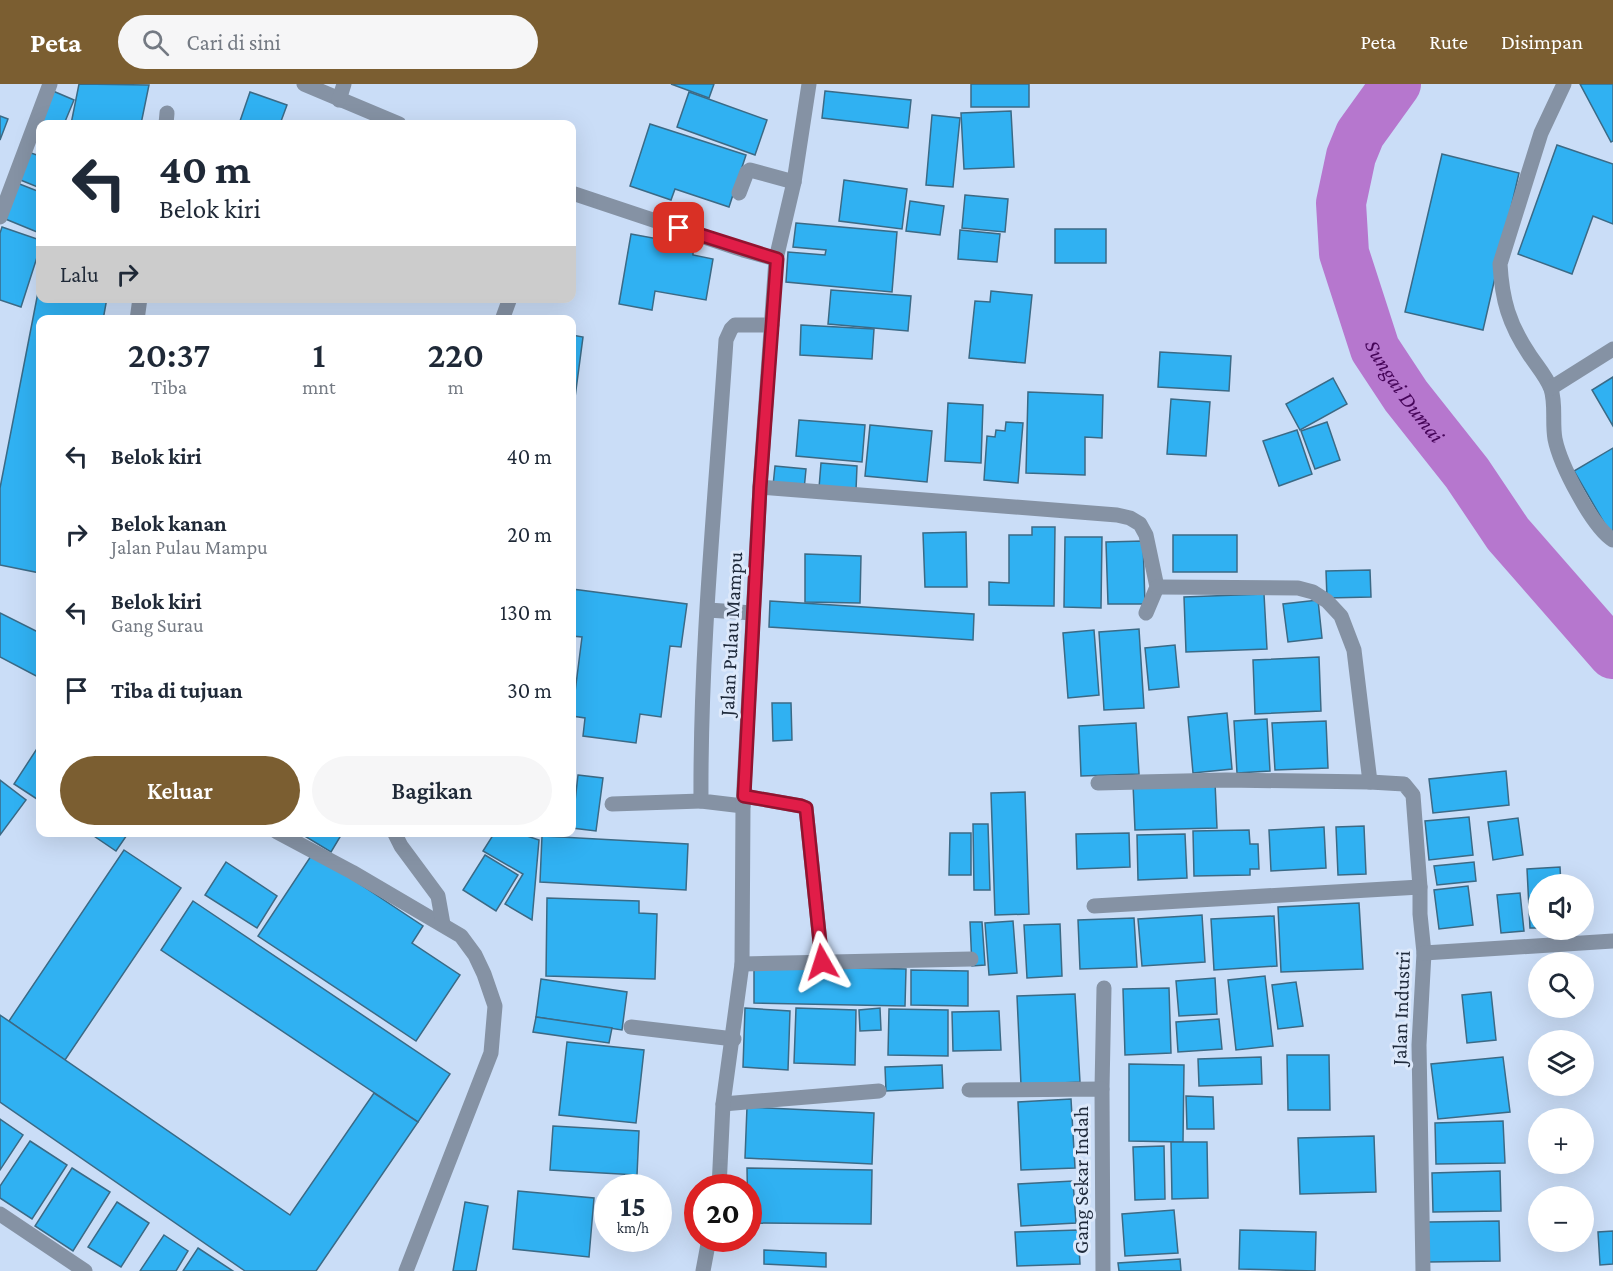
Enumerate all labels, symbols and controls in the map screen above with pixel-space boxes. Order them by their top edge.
search box [118,15,538,69]
icon: search [139,26,172,59]
text: Peta [30,27,82,58]
text: Cari di sini [187,30,281,55]
text: Peta [1360,30,1396,54]
text: Rute [1429,30,1468,54]
text: Disimpan [1501,30,1583,54]
icon: left [60,144,138,222]
text: 40 m [159,145,251,192]
text: Belok kiri [159,194,261,224]
pin [653,202,704,253]
icon: arrive [662,211,695,244]
icon: right [111,258,144,291]
text: Lalu [60,262,99,287]
text: 20:37 [128,335,210,375]
text: 1 [313,335,325,375]
text: 220 [428,335,484,375]
water label: Sungai Dumai [1360,337,1450,448]
text: Tiba [151,376,187,398]
text: mnt [302,376,336,398]
text: m [448,376,464,398]
icon: left [60,440,93,473]
text: Belok kiri [111,444,202,469]
text: 40 m [507,444,552,469]
text: Belok kanan [111,511,227,536]
icon: right [60,518,93,551]
text: 20 m [507,522,552,547]
text: Jalan Pulau Mampu [111,536,268,558]
street label: Jalan Pulau Mampu [715,551,747,719]
text: Belok kiri [111,589,202,614]
icon: left [60,596,93,629]
text: 130 m [500,600,552,625]
text: Gang Surau [111,614,204,636]
icon: arrive [60,674,93,707]
text: Tiba di tujuan [111,678,243,703]
text: 30 m [507,678,552,703]
button: Keluar [60,756,300,825]
button: Bagikan [312,756,552,825]
map controls [1528,874,1594,1252]
button: sound [1528,874,1594,940]
position arrow [790,930,854,994]
street label: Jalan Industri [1387,950,1415,1068]
button: search [1528,952,1594,1018]
button: layers [1528,1030,1594,1096]
street label: Gang Sekar Indah [1069,1106,1093,1254]
button: + [1528,1108,1594,1174]
speed limit sign: 20 [684,1174,762,1252]
button: − [1528,1186,1594,1252]
text: 15 [620,1189,646,1222]
text: km/h [617,1220,649,1236]

